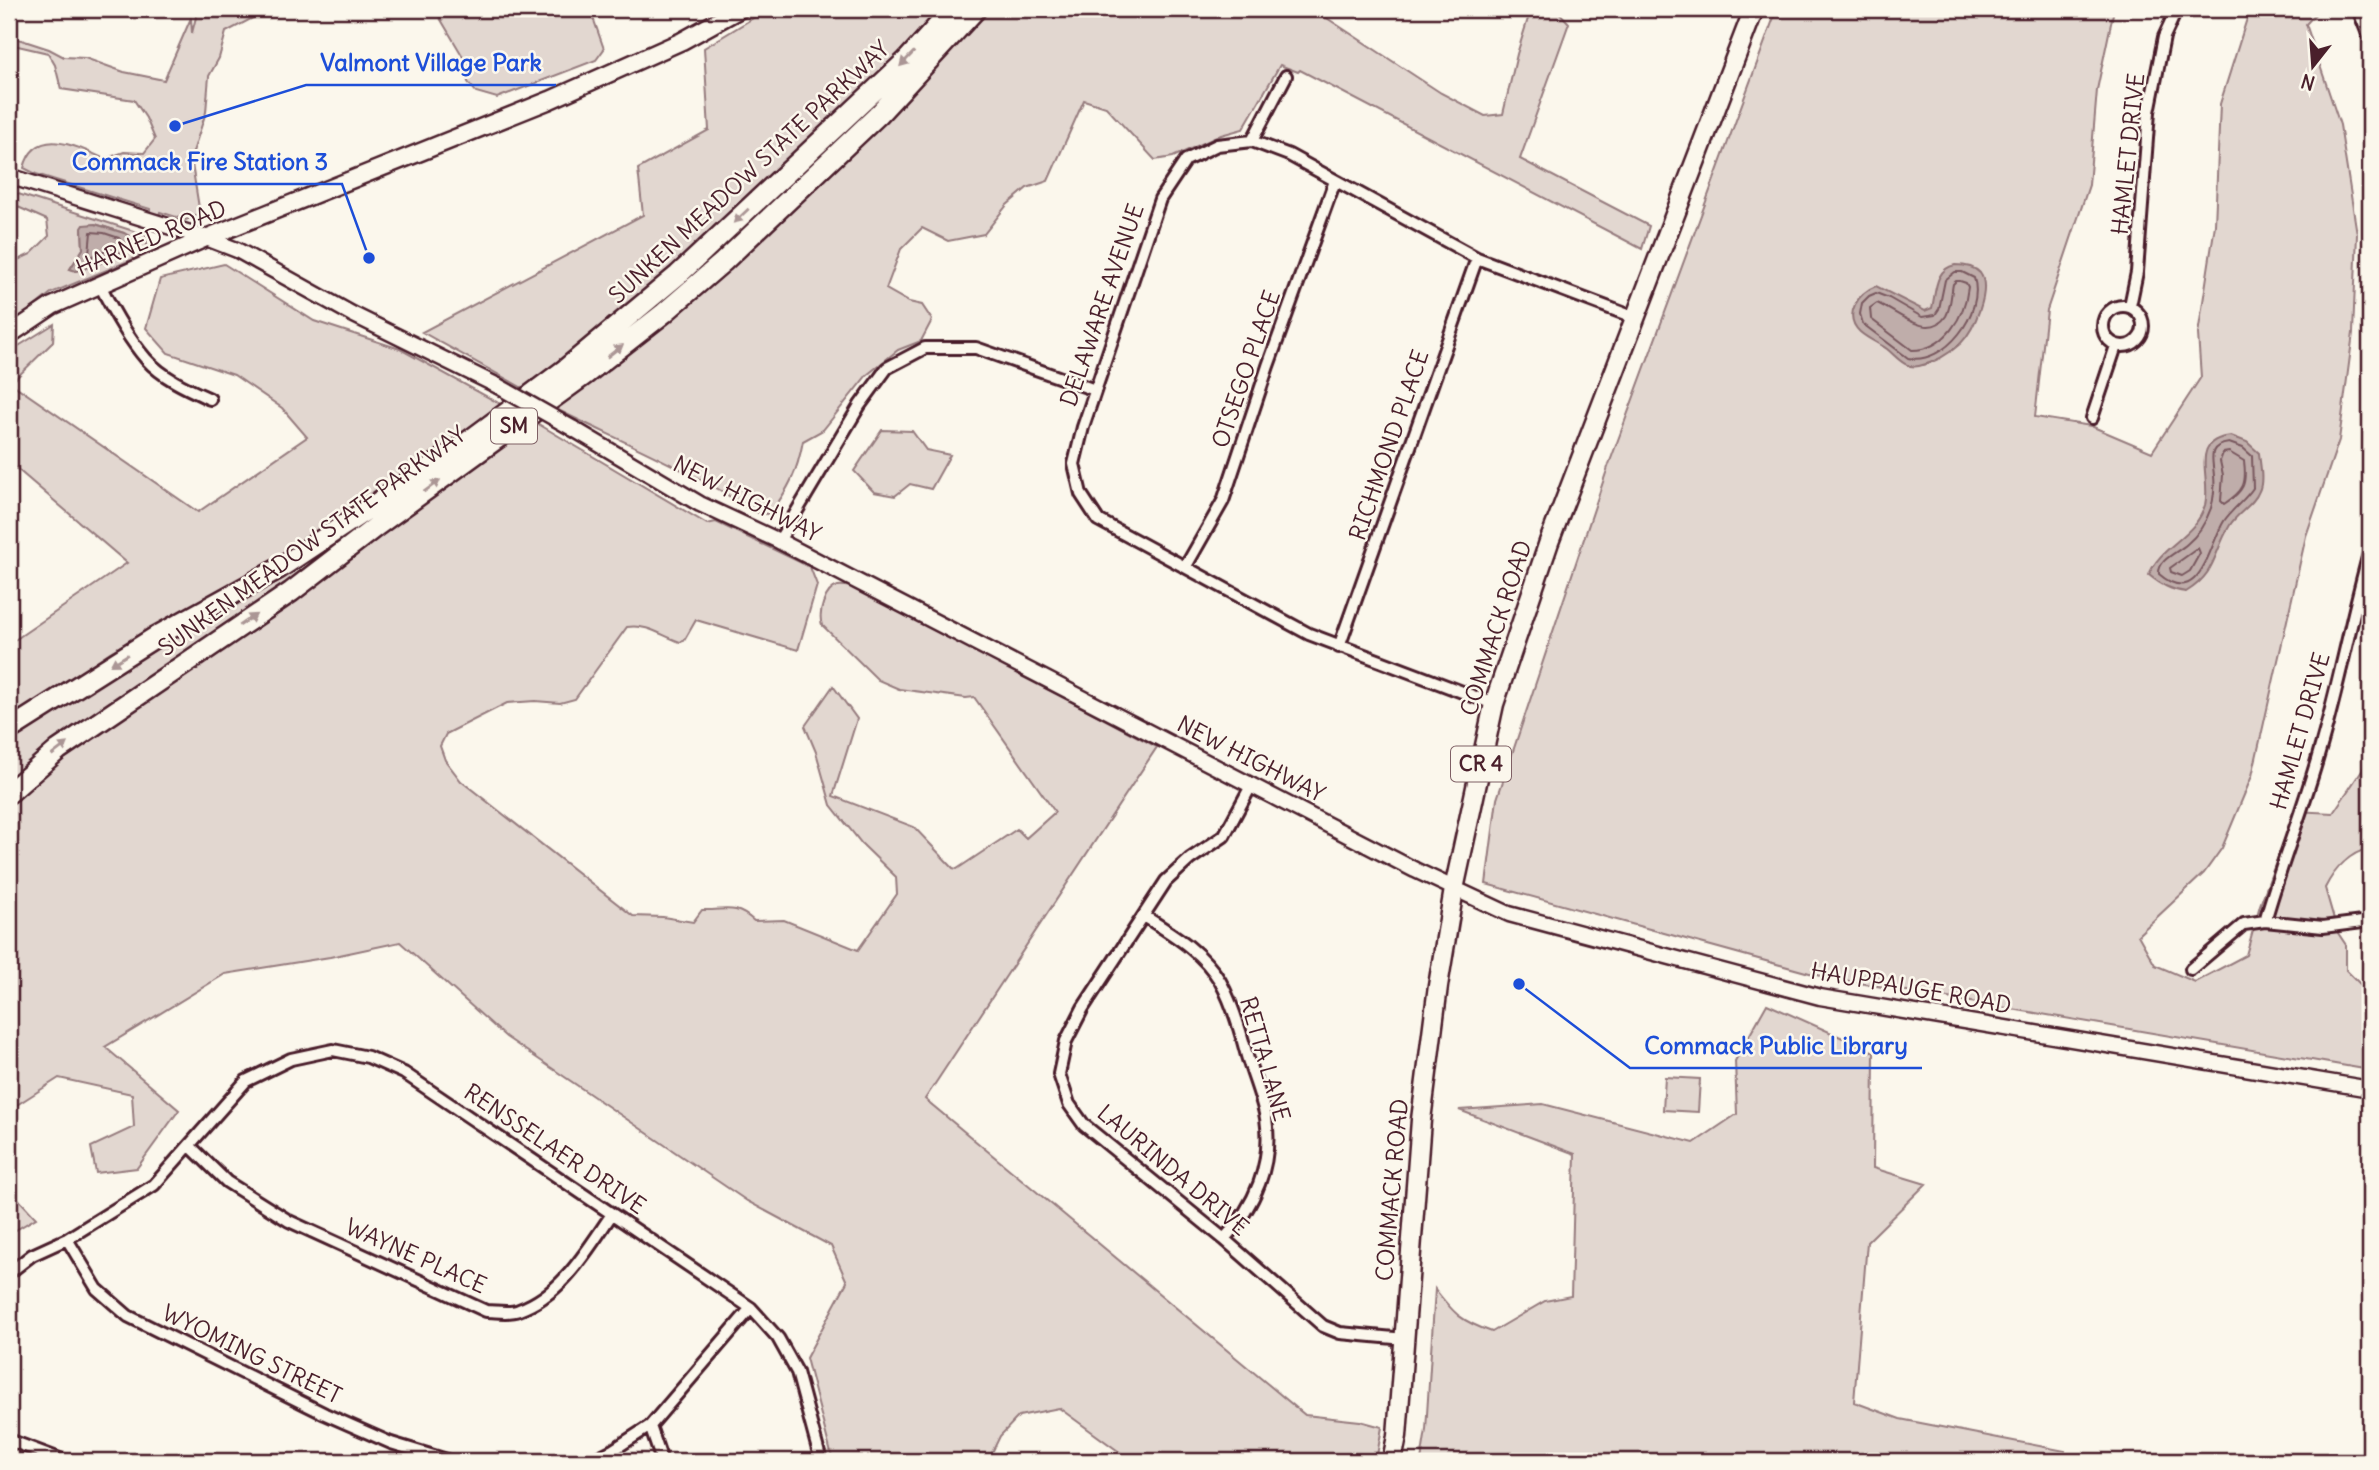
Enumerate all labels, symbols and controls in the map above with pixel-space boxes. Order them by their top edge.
north arrow [2278,32,2348,102]
street label: SUNKEN MEADOW STATE PARKWAY [602,34,895,309]
callout: Valmont Village Park [306,40,556,85]
text: Valmont Village Park [320,47,542,77]
one-way arrow [898,51,915,68]
text: N [2298,69,2318,96]
street label: HAMLET DRIVE [2105,72,2150,236]
callout: Commack Fire Station 3 [58,139,342,184]
text: Commack Fire Station 3 [72,146,328,176]
street label: HARNED ROAD [71,193,230,282]
street label: DELAWARE AVENUE [1053,200,1150,410]
one-way arrow [733,207,750,223]
street label: OTSEGO PLACE [1205,286,1286,451]
one-way arrow [605,344,623,359]
street label: RICHMOND PLACE [1342,346,1435,544]
road number: SM [491,408,537,444]
street label: SUNKEN MEADOW STATE PARKWAY [152,419,471,662]
street label: NEW HIGHWAY [668,449,826,548]
one-way arrow [423,479,441,493]
street label: COMMACK ROAD [1453,536,1538,719]
one-way arrow [238,614,258,627]
street label: HAMLET DRIVE [2263,649,2336,813]
one-way arrow [110,653,129,666]
street label: NEW HIGHWAY [1172,709,1330,808]
one-way arrow [51,741,69,756]
road number: CR 4 [1451,746,1511,782]
street label: HAUPPAUGE ROAD [1808,956,2014,1019]
street label: RETTA LANE [1234,993,1297,1124]
callout: Commack Public Library [1630,1023,1922,1068]
text: Commack Public Library [1644,1030,1908,1060]
street label: RENSSELAER DRIVE [459,1077,652,1220]
street label: LAURINDA DRIVE [1092,1098,1255,1241]
street label: COMMACK ROAD [1369,1098,1414,1282]
street label: WAYNE PLACE [341,1212,491,1300]
street label: WYOMING STREET [158,1298,347,1410]

